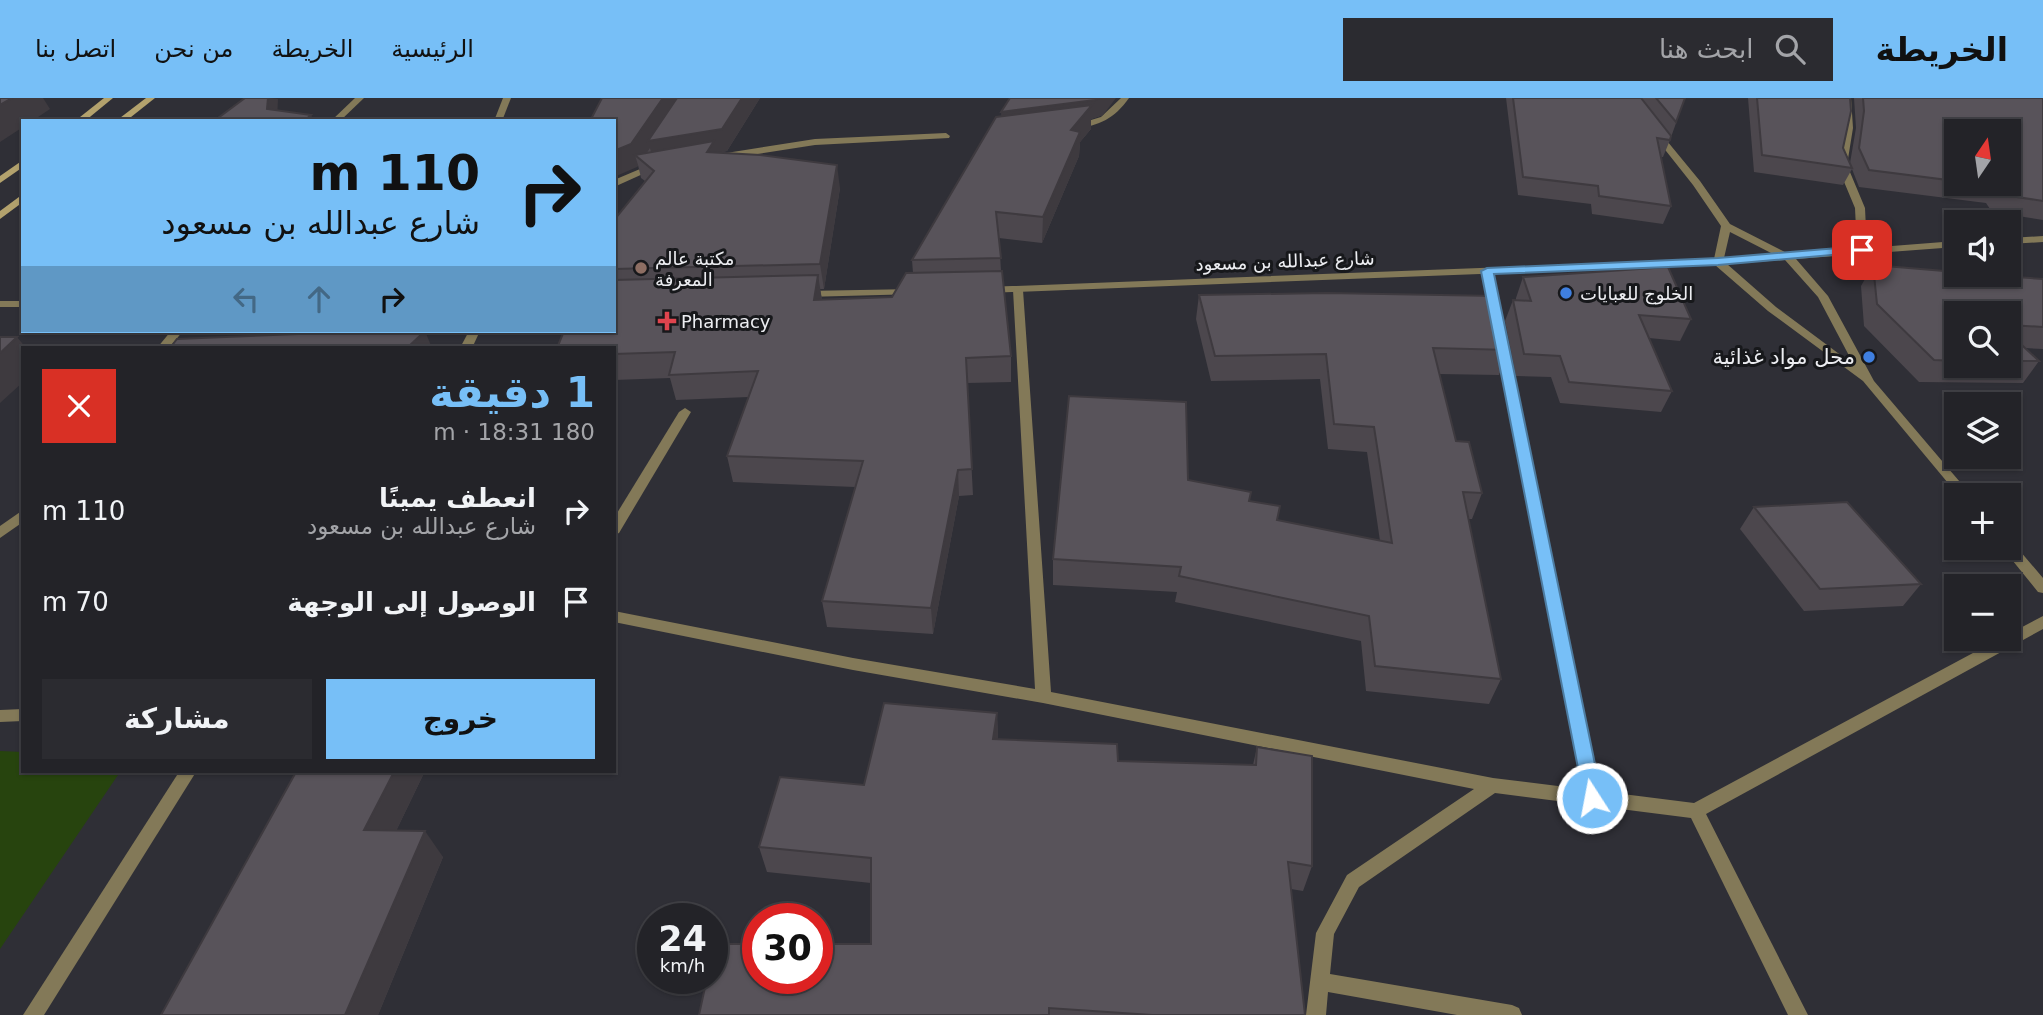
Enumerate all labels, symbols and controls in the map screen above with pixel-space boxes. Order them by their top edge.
search box [1343,18,1833,81]
icon: search [1771,30,1809,68]
text: الخريطة [1875,30,2008,69]
text: ابحث هنا [1659,34,1753,64]
text: اتصل بنا [35,35,116,63]
text: من نحن [154,35,233,63]
text: الخريطة [271,35,353,63]
text: الرئيسية [391,35,474,63]
north arrow [1944,119,2021,196]
map controls [1944,119,2021,651]
text: 110 m [310,145,480,202]
icon: right [504,147,595,238]
text: شارع عبدالله بن مسعود [161,204,480,242]
button: sound [1944,210,2021,287]
pin [1832,220,1892,280]
icon: arrive [1843,231,1881,269]
street label: شارع عبدالله بن مسعود [1195,247,1375,276]
place label: مكتبة عالم المعرفة [655,248,735,291]
marker: مكتبة عالم المعرفة [633,260,649,276]
icon: left [227,280,265,318]
icon: ahead [300,280,338,318]
icon: right [373,280,411,318]
place label: الخلوج للعبايات [1580,283,1693,305]
marker: الخلوج للعبايات [1558,285,1574,301]
button: search [1944,301,2021,378]
place label: Pharmacy [681,311,771,332]
marker: Pharmacy [659,313,675,329]
place label: محل مواد غذائية [1712,345,1855,369]
marker: محل مواد غذائية [1861,349,1877,365]
text: 1 دقيقة [429,368,595,417]
button: close [42,369,116,443]
button: layers [1944,392,2021,469]
text: 180 m · 18:31 [433,419,595,445]
text: انعطف يمينًا [379,483,536,513]
button: + [1944,483,2021,560]
icon: right [557,492,595,530]
text: 110 m [42,496,125,526]
text: شارع عبدالله بن مسعود [307,513,536,539]
button: − [1944,574,2021,651]
icon: arrive [557,583,595,621]
text: 70 m [42,587,109,617]
text: الوصول إلى الوجهة [287,587,536,617]
button: مشاركة [42,679,312,759]
button: خروج [326,679,595,759]
position arrow [1555,761,1629,835]
speed limit sign: 30 [742,903,833,994]
text: 24 [658,919,707,959]
text: km/h [660,955,705,976]

